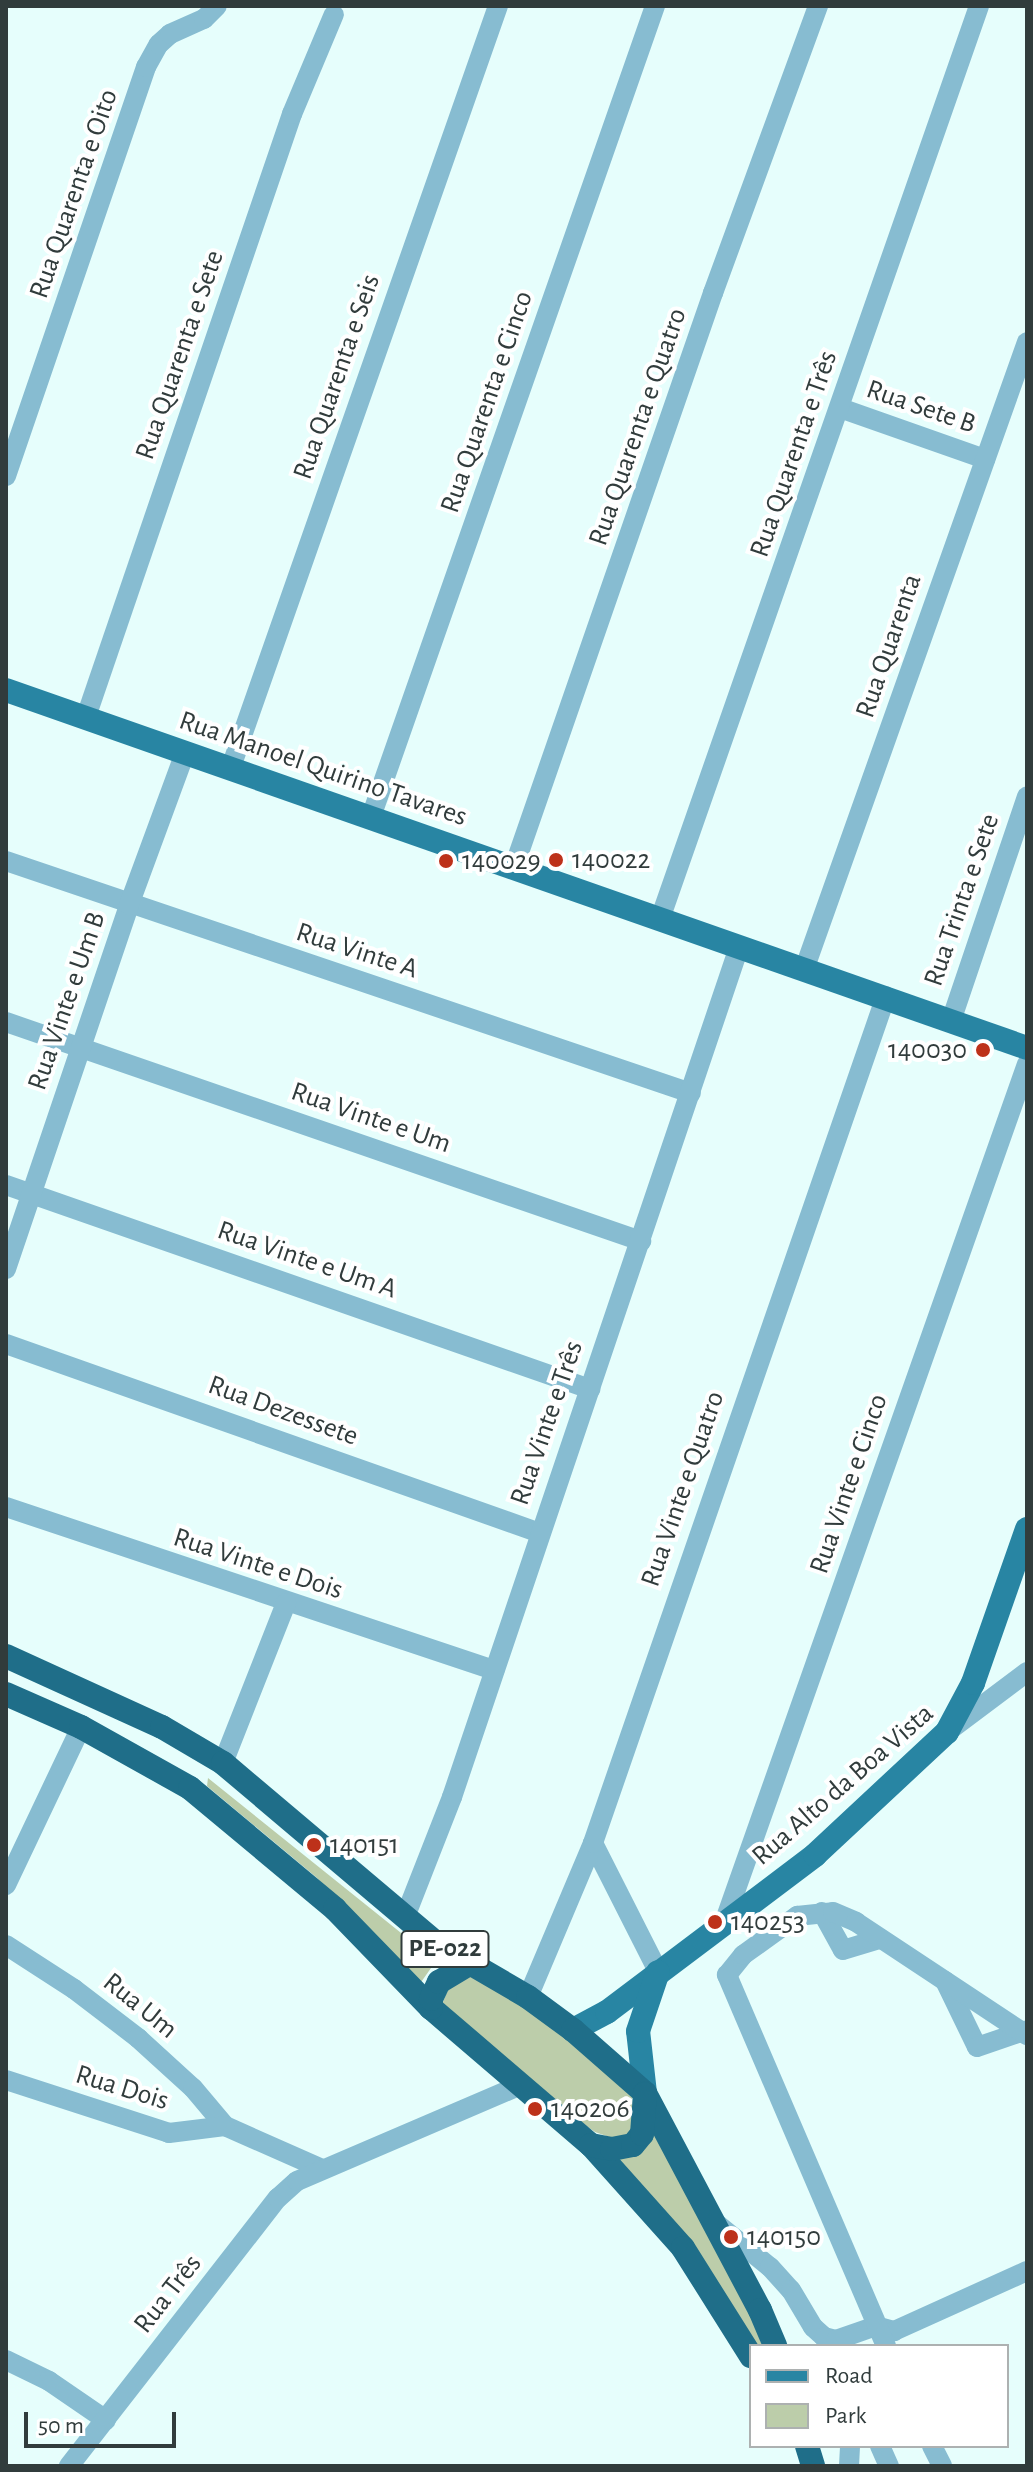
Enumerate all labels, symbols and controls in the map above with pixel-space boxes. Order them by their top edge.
street label: Rua Quarenta e Oito [22,85,126,303]
street label: Rua Quarenta e Sete [128,246,232,464]
street label: Rua Quarenta e Seis [286,270,388,484]
street label: Rua Quarenta e Cinco [433,287,541,517]
street label: Rua Quarenta e Quatro [582,304,694,550]
street label: Rua Quarenta e Três [743,346,845,562]
street label: Rua Sete B [862,373,980,441]
street label: Rua Quarenta [849,570,929,722]
street label: Rua Manoel Quirino Tavares [175,704,471,834]
street label: Rua Trinta e Sete [917,809,1007,991]
place label: 140022 [572,843,650,877]
place label: 140029 [462,844,541,878]
marker: 140022 [547,851,565,869]
marker: 140029 [437,852,455,870]
street label: Rua Vinte e Um B [21,907,113,1095]
street label: Rua Vinte A [292,916,422,986]
place label: 140030 [888,1033,967,1067]
marker: 140030 [974,1041,992,1059]
street label: Rua Vinte e Um [287,1075,455,1161]
street label: Rua Vinte e Um A [213,1214,401,1306]
street label: Rua Vinte e Três [503,1336,591,1510]
street label: Rua Dezessete [204,1368,362,1454]
street label: Rua Vinte e Quatro [634,1387,732,1591]
street label: Rua Vinte e Cinco [803,1390,895,1578]
street label: Rua Vinte e Dois [169,1521,347,1607]
street label: Rua Alto da Boa Vista [745,1697,941,1873]
place label: 140151 [330,1828,399,1862]
marker: 140151 [305,1836,323,1854]
place label: 140253 [731,1905,805,1939]
marker: 140253 [706,1913,724,1931]
road number: PE-022 [399,1927,491,1971]
street label: Rua Um [96,1966,184,2046]
street label: Rua Dois [71,2058,173,2118]
place label: 140206 [551,2092,630,2126]
marker: 140206 [526,2100,544,2118]
place label: 140150 [747,2220,821,2254]
marker: 140150 [722,2228,740,2246]
street label: Rua Três [127,2248,209,2340]
legend [749,2344,1009,2448]
text: Road [825,2364,873,2388]
scale bar [28,2396,180,2446]
text: Park [825,2404,866,2428]
text: 50 m [38,2414,84,2438]

